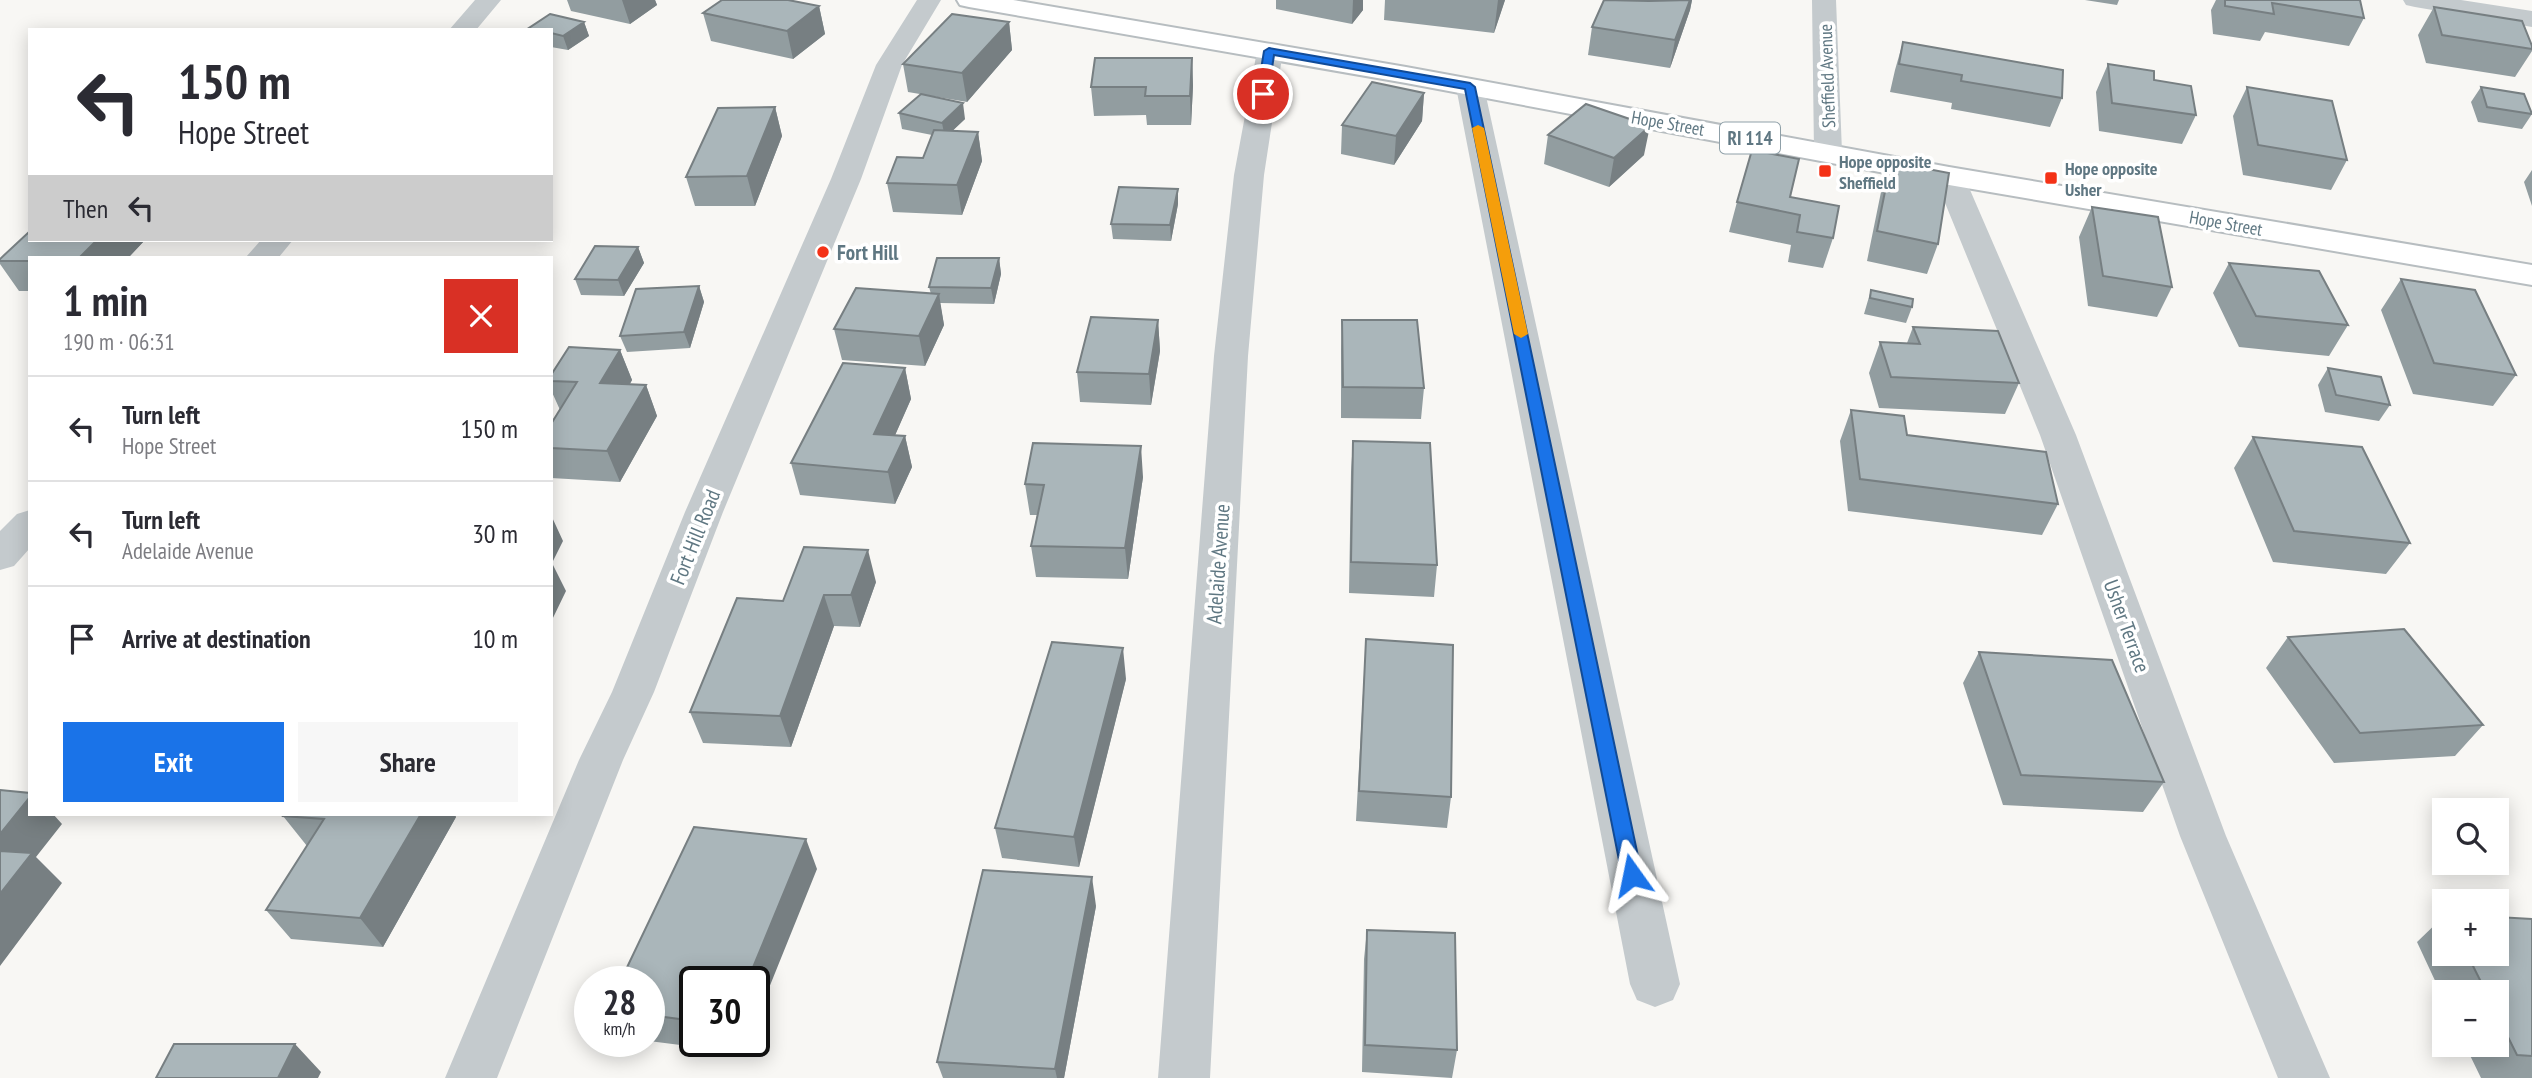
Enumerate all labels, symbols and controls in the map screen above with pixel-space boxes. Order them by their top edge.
street label: Sheffield Avenue [1814,24,1840,128]
text: 150 m [178,49,291,113]
icon: left [63,56,154,147]
pin [1233,64,1293,124]
icon: arrive [1244,75,1282,113]
street label: Hope Street [1630,105,1706,141]
text: Hope Street [178,111,309,153]
road number: RI 114 [1720,122,1780,154]
place label: Hope opposite Sheffield [1839,150,1932,194]
place label: Hope opposite Usher [2065,157,2158,201]
marker: Hope opposite Sheffield [1817,163,1833,179]
marker: Hope opposite Usher [2043,170,2059,186]
icon: left [122,189,160,227]
text: Then [63,192,108,225]
street label: Hope Street [2188,205,2264,241]
place label: Fort Hill [837,239,899,266]
marker: Fort Hill [815,244,831,260]
text: 1 min [63,273,148,328]
button: close [444,279,518,353]
text: 190 m · 06:31 [63,327,175,356]
text: Turn left [122,398,200,431]
icon: left [63,410,101,448]
text: 150 m [460,412,518,445]
text: Hope Street [122,431,216,460]
street label: Fort Hill Road [664,486,726,588]
text: Turn left [122,503,200,536]
street label: Adelaide Avenue [1200,503,1236,625]
icon: left [63,515,101,553]
text: 30 m [472,517,518,550]
text: Adelaide Avenue [122,536,254,565]
street label: Usher Terrace [2098,576,2156,676]
icon: arrive [63,620,101,658]
text: Arrive at destination [122,622,311,655]
text: 10 m [472,622,518,655]
button: Exit [63,722,284,802]
button: Share [298,722,518,802]
map controls [2432,798,2509,1057]
button: search [2432,798,2509,875]
position arrow [1595,838,1669,912]
button: + [2432,889,2509,966]
speed limit sign: 30 [679,966,770,1057]
text: 28 [603,979,636,1025]
button: − [2432,980,2509,1057]
text: km/h [604,1017,635,1040]

